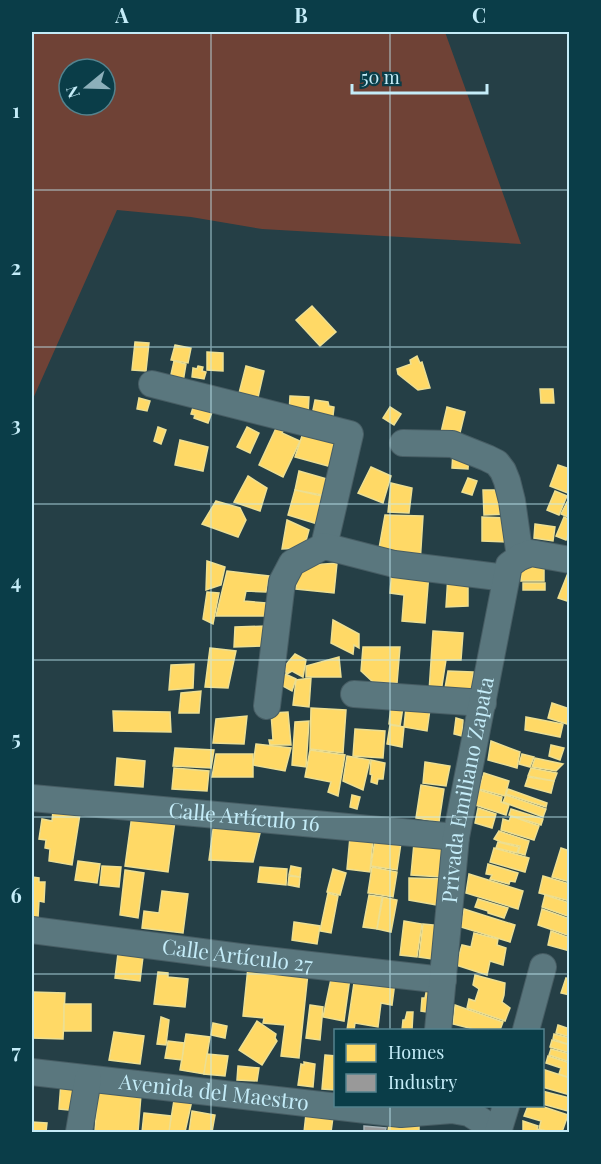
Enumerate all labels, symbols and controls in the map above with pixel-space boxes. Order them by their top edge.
text: A [114,1,129,28]
text: B [294,1,308,28]
text: C [472,1,486,28]
north arrow [57,57,117,117]
scale bar [352,57,487,95]
text: 50 m [361,65,400,89]
text: N [60,83,84,101]
text: 1 [12,96,20,123]
text: 2 [11,253,21,280]
text: 3 [11,410,21,437]
text: 4 [11,567,21,594]
street label: Privada Emiliano Zapata [434,674,499,904]
text: 5 [11,724,21,751]
street label: Calle Artículo 16 [167,795,321,836]
text: 6 [10,881,22,908]
street label: Calle Artículo 27 [161,931,315,977]
legend [334,1029,544,1107]
text: 7 [11,1037,21,1064]
text: Homes [388,1040,444,1064]
street label: Avenida del Maestro [117,1066,311,1115]
text: Industry [388,1070,457,1094]

